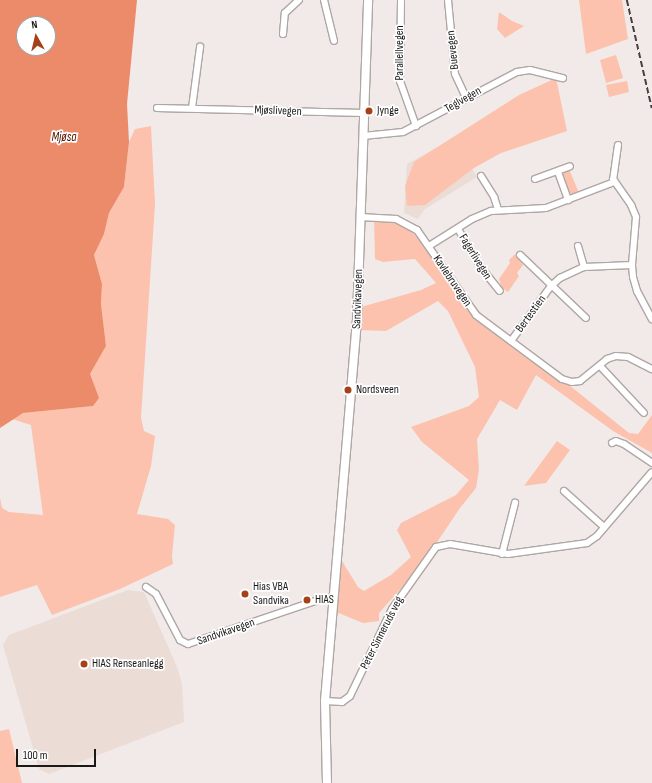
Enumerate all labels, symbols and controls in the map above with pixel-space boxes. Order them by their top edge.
north arrow [16,16,56,56]
text: N [31,18,38,31]
street label: Parallellvegen [393,25,407,81]
street label: Buevegen [444,30,462,70]
street label: Teglvegen [442,84,484,116]
street label: Mjøslivegen [254,103,302,119]
place label: Jynge [377,104,399,118]
marker: Jynge [364,106,374,116]
water label: Mjøsa [52,129,76,145]
street label: Fagerlivegen [455,232,495,282]
street label: Kavlebruvegen [430,252,474,310]
street label: Sandvikavegen [350,269,366,329]
street label: Bertestien [513,293,549,335]
place label: Nordsveen [356,383,399,397]
marker: Nordsveen [343,385,353,395]
place label: Hias VBA Sandvika [253,580,289,608]
marker: Hias VBA Sandvika [240,589,250,599]
place label: HIAS [315,593,334,607]
street label: Peter Sinneruds veg [357,594,407,672]
marker: HIAS [302,595,312,605]
street label: Sandvikavegen [195,615,257,649]
place label: HIAS Renseanlegg [92,657,164,671]
marker: HIAS Renseanlegg [79,659,89,669]
scale bar [18,741,98,767]
text: 100 m [23,748,48,763]

